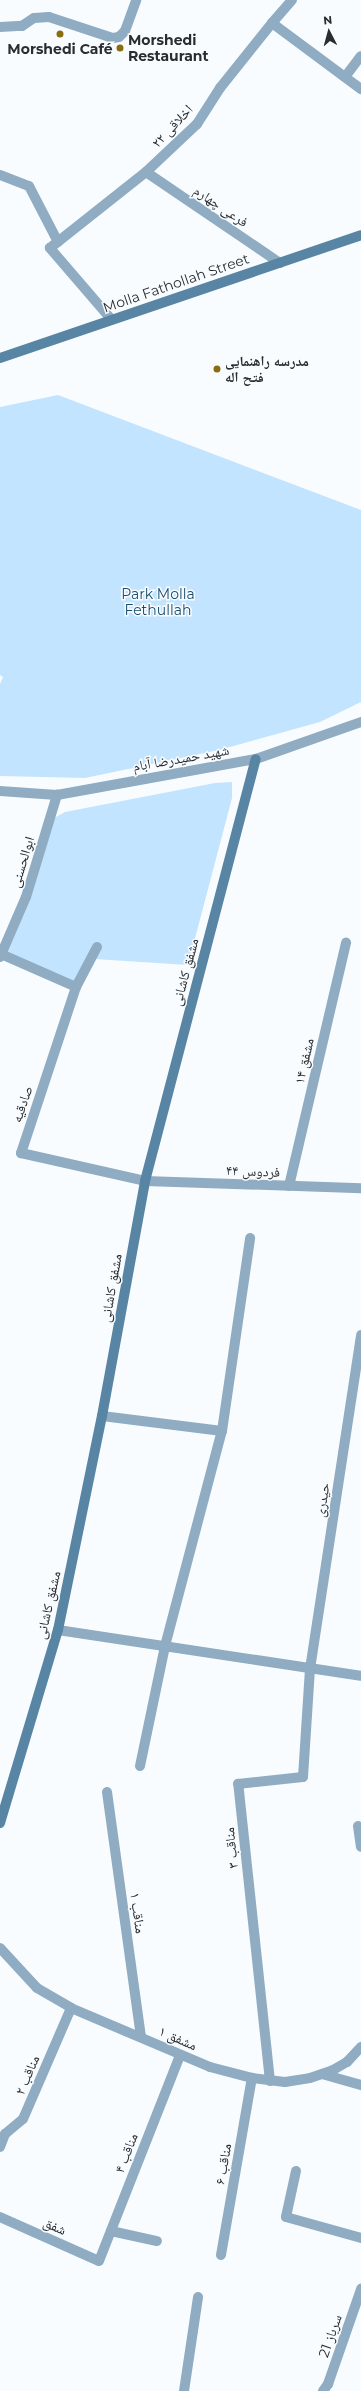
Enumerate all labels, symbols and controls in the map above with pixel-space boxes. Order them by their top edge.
north arrow [309,12,349,52]
text: N [323,13,333,27]
marker: Morshedi Café [55,29,65,39]
place label: Morshedi Restaurant [128,32,209,64]
place label: Morshedi Café [7,41,113,57]
marker: Morshedi Restaurant [115,43,125,53]
street label: اخلاقی ۲۲ [148,101,196,151]
street label: فرعی چهارم [191,182,251,230]
street label: Molla Fathollah Street [101,250,251,316]
place label: مدرسه راهنمایی فتح اله [225,353,309,386]
marker: مدرسه راهنمایی فتح اله [212,364,222,374]
park label: Park Molla Fethullah [121,586,195,618]
street label: شهید حمیدرضا آبام [132,741,230,775]
street label: ابوالحسنی [6,835,38,889]
street label: مشفق کاشانی [168,936,202,1008]
street label: مشفق ۱۴ [291,1037,317,1085]
street label: صادقیه [8,1083,36,1125]
street label: فردوس ۴۴ [226,1162,280,1180]
street label: مشفق کاشانی [97,1252,125,1324]
street label: حیدری [311,1482,333,1518]
street label: مشفق کاشانی [32,1569,64,1641]
street label: مناقب ۳ [220,1827,242,1869]
street label: مناقب ۱ [127,1891,149,1935]
street label: مشفق ۱ [156,2022,200,2054]
street label: مناقب ۲ [11,2053,43,2097]
street label: مناقب ۴ [111,2131,141,2175]
street label: مناقب ۶ [211,2142,235,2186]
street label: شفق [41,2214,69,2238]
street label: سرباز 21 [315,2312,345,2360]

